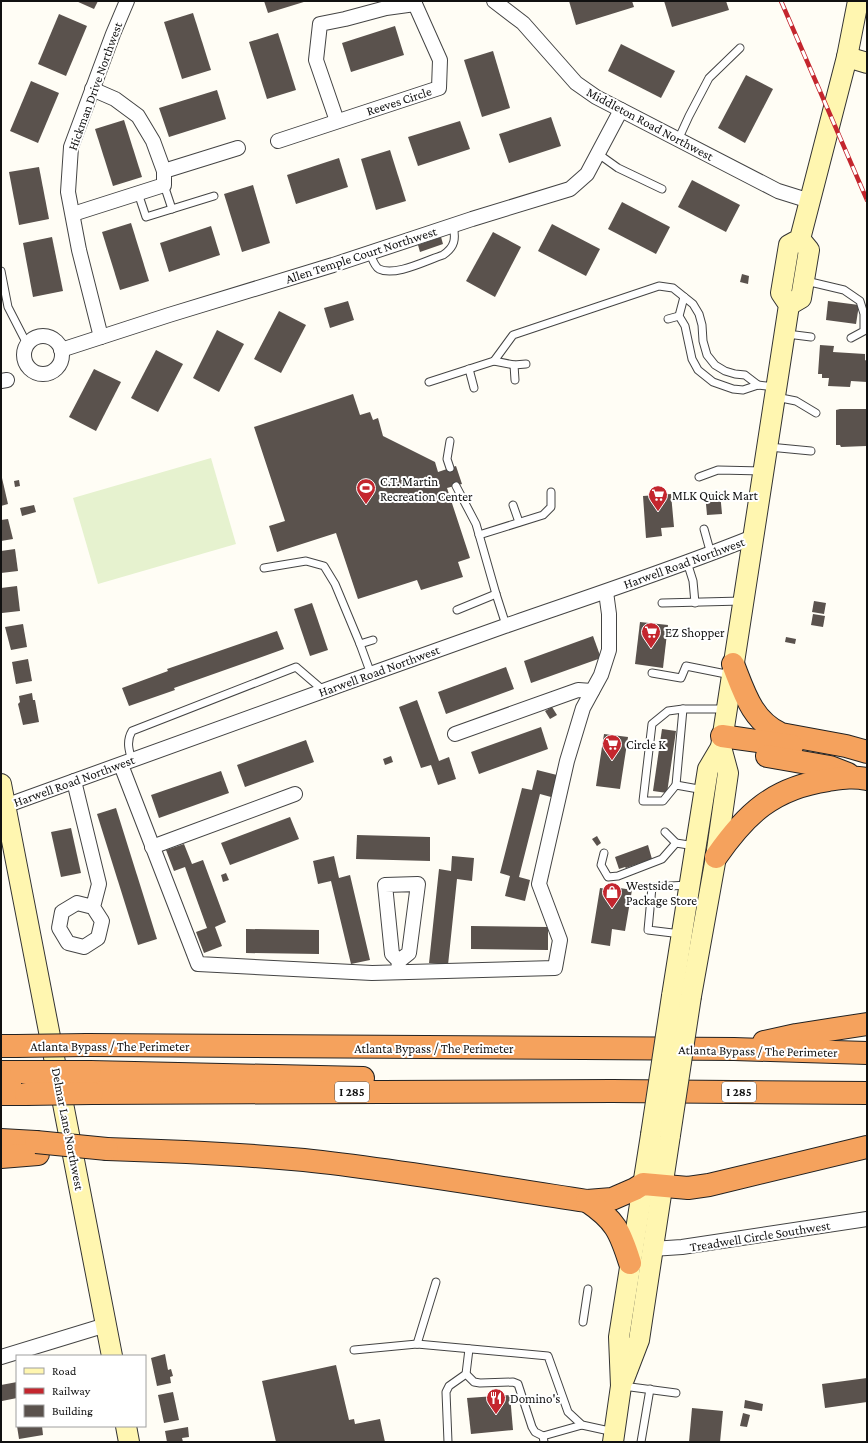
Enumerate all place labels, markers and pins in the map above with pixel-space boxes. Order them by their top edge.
place label: C.T. Martin Recreation Center [380,474,473,504]
sports icon: C.T. Martin Recreation Center [355,477,377,505]
supermarket icon: MLK Quick Mart [647,484,669,512]
place label: MLK Quick Mart [672,488,759,503]
supermarket icon: EZ Shopper [640,621,662,649]
place label: EZ Shopper [665,625,725,640]
supermarket icon: Circle K [601,733,623,761]
place label: Circle K [626,737,666,752]
place label: Westside Package Store [626,878,697,908]
shop icon: Westside Package Store [601,881,623,909]
restaurant icon: Domino's [485,1387,507,1415]
place label: Domino's [510,1391,560,1406]

